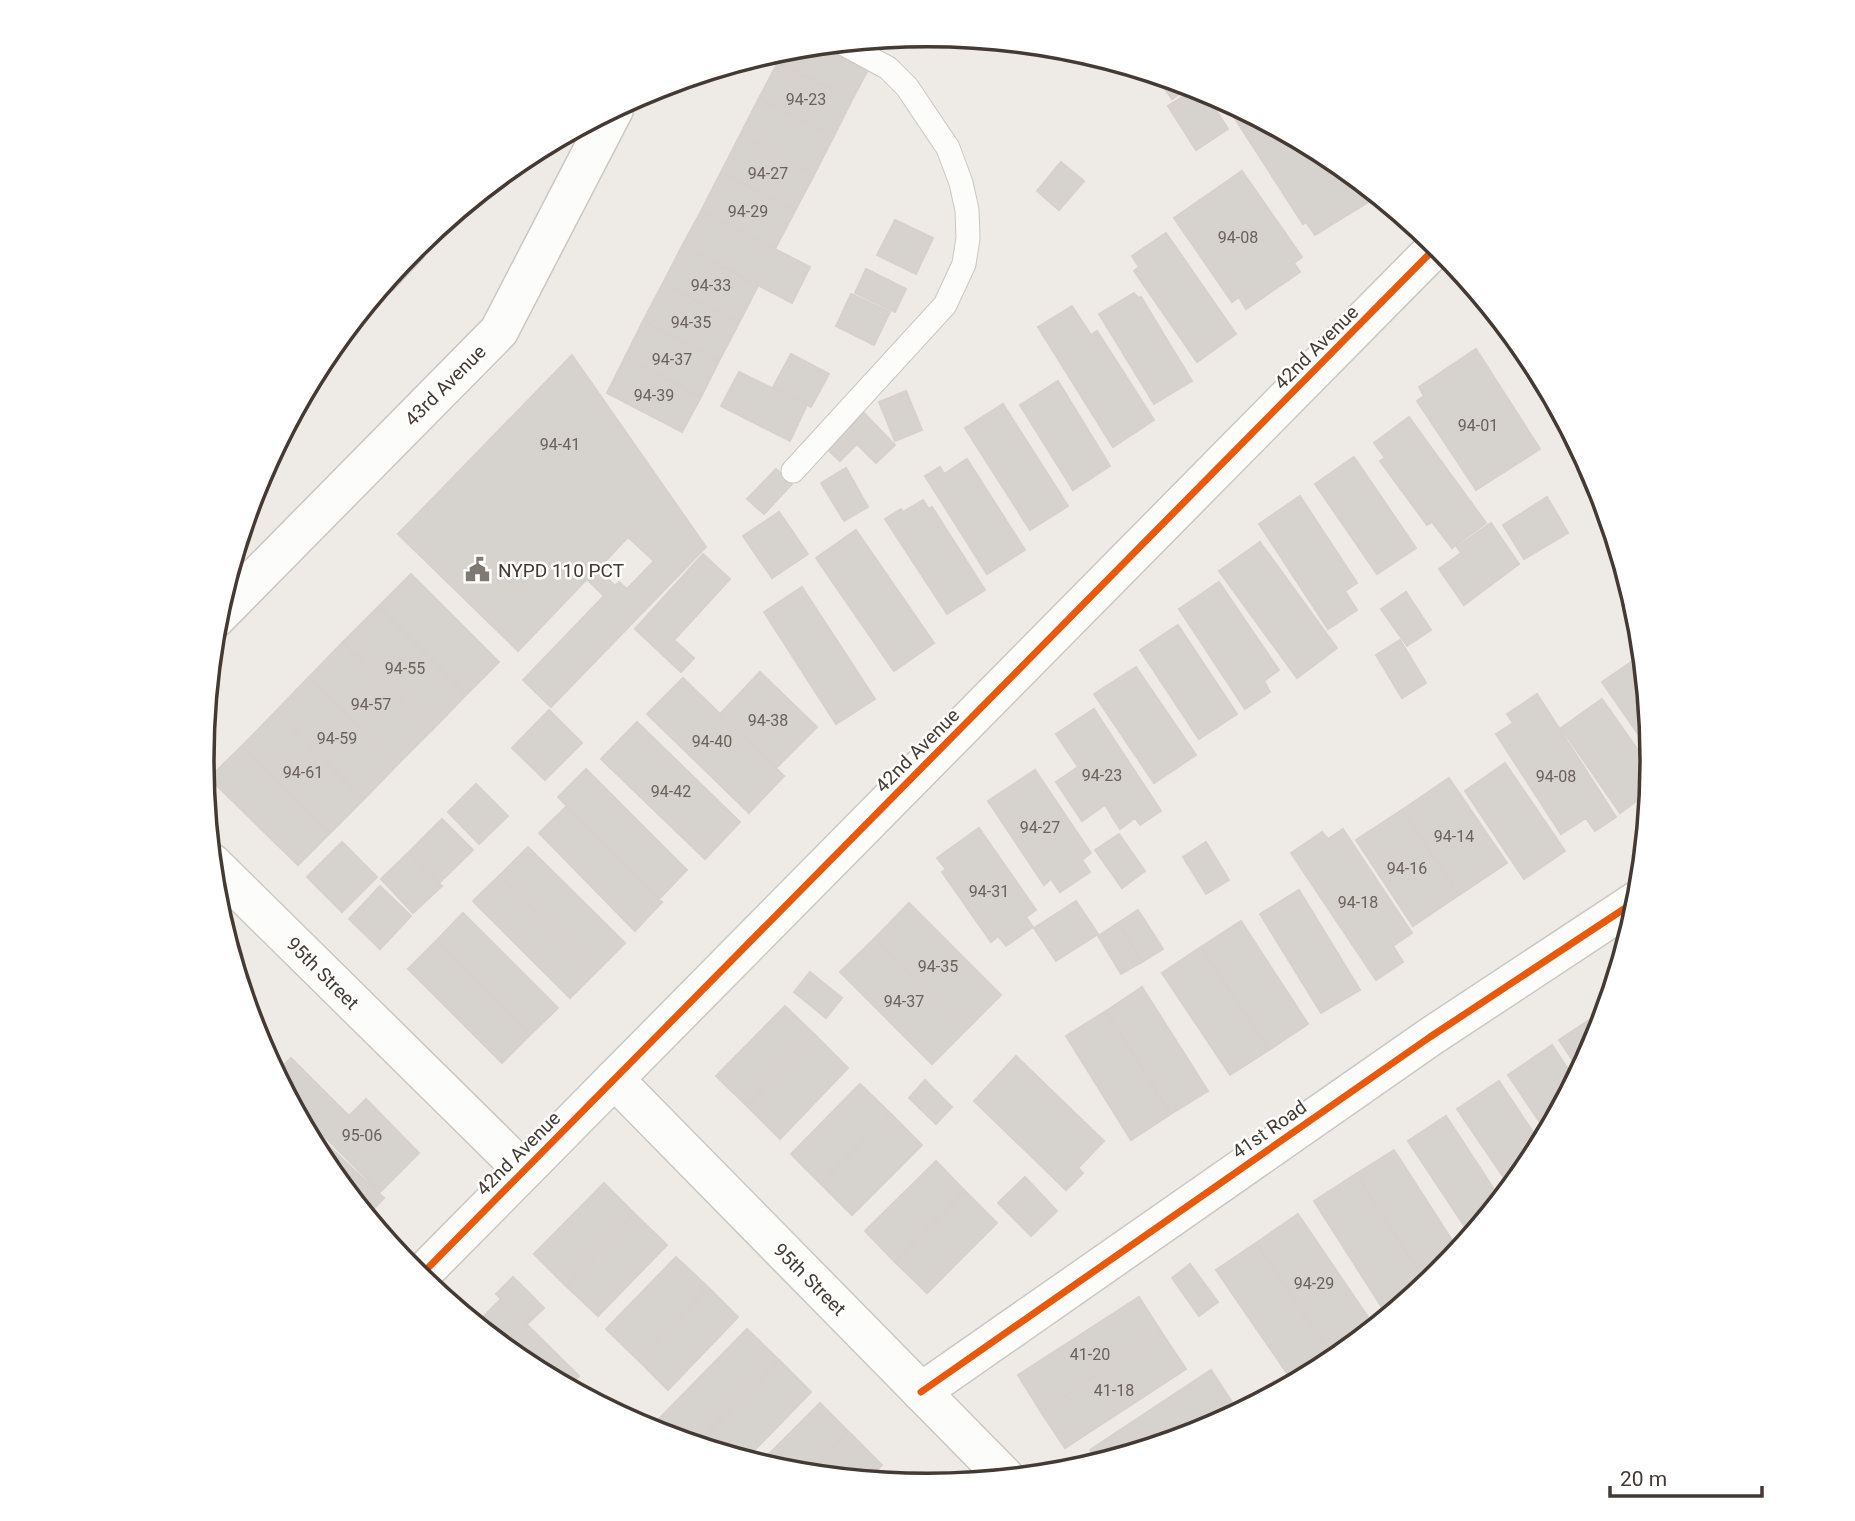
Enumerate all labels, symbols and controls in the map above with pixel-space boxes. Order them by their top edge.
house number: 94-23 [786,90,826,109]
house number: 94-27 [748,164,788,183]
house number: 94-29 [728,202,768,221]
house number: 94-08 [1218,228,1258,247]
house number: 94-33 [691,276,731,295]
street label: 42nd Avenue [1270,301,1363,394]
house number: 94-35 [671,313,711,332]
street label: 43rd Avenue [400,340,491,431]
house number: 94-37 [652,350,692,369]
house number: 94-39 [634,386,674,405]
house number: 94-01 [1458,416,1498,435]
house number: 94-41 [540,435,580,454]
public building icon: NYPD 110 PCT [464,556,492,584]
place label: NYPD 110 PCT [498,559,624,582]
house number: 94-55 [385,659,425,678]
house number: 94-57 [351,695,391,714]
street label: 42nd Avenue [871,704,964,797]
house number: 94-38 [748,711,788,730]
house number: 94-59 [317,729,357,748]
house number: 94-40 [692,732,732,751]
house number: 94-61 [283,763,323,782]
house number: 94-23 [1082,766,1122,785]
house number: 94-08 [1536,767,1576,786]
house number: 94-42 [651,782,691,801]
house number: 94-27 [1020,818,1060,837]
house number: 94-14 [1434,827,1474,846]
house number: 94-16 [1387,859,1427,878]
house number: 94-31 [969,882,1009,901]
house number: 94-18 [1338,893,1378,912]
street label: 95th Street [282,932,364,1014]
house number: 94-35 [918,957,958,976]
house number: 94-37 [884,992,924,1011]
street label: 41st Road [1228,1095,1311,1163]
street label: 42nd Avenue [472,1107,565,1200]
house number: 95-06 [342,1126,382,1145]
street label: 95th Street [769,1238,851,1320]
house number: 94-29 [1294,1274,1334,1293]
house number: 41-20 [1070,1345,1110,1364]
house number: 41-18 [1094,1381,1134,1400]
scale bar [1610,1454,1762,1498]
text: 20 m [1620,1467,1667,1491]

